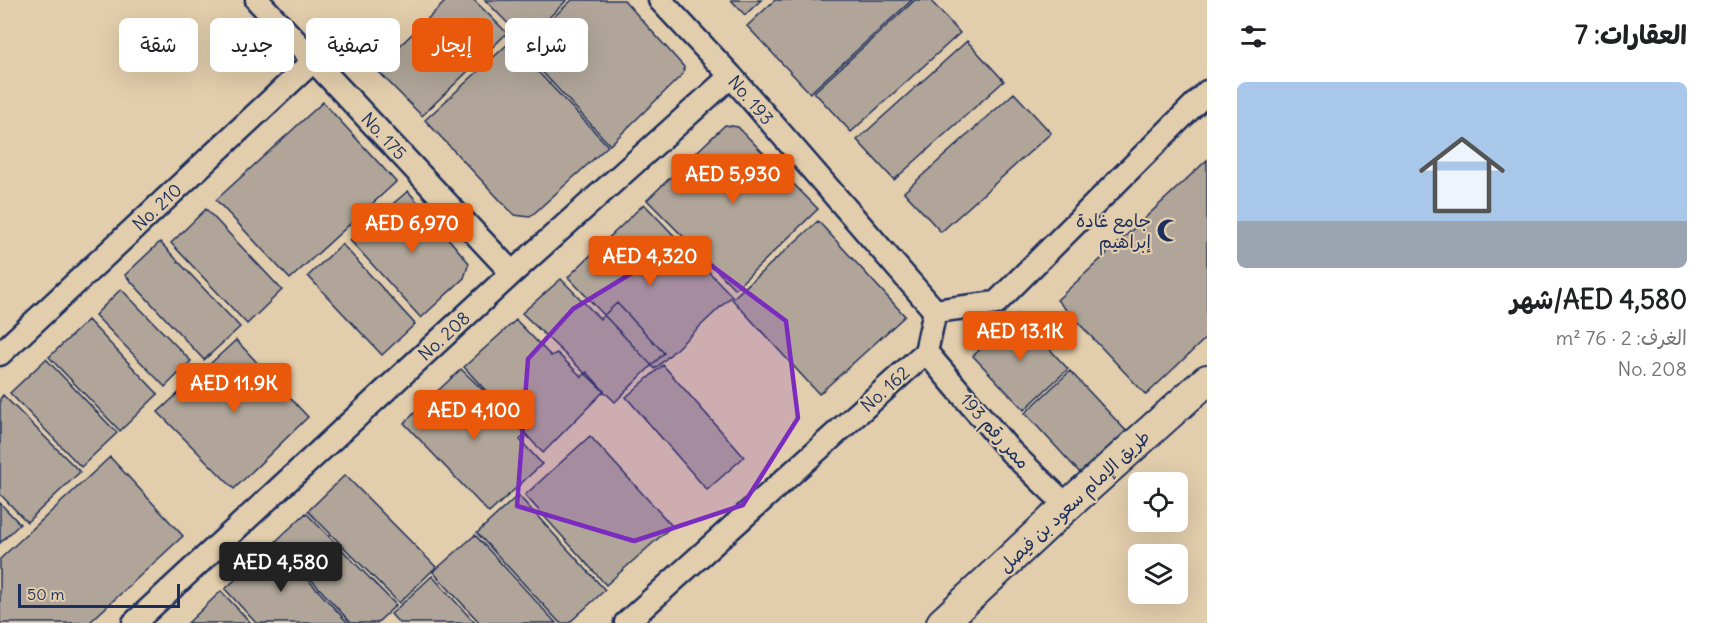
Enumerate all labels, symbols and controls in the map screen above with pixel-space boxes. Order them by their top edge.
chip: شقة [119,18,198,72]
chip: جديد [210,18,294,72]
chip: تصفية [306,18,400,72]
chip: إيجار [412,18,493,72]
chip: شراء [505,18,588,72]
text: العقارات: 7 [1575,18,1687,51]
icon: filters [1237,20,1270,53]
street label: No. 193 [723,71,779,129]
street label: No. 175 [356,107,412,165]
icon: home [1408,121,1516,229]
pin: AED 5,930 [664,154,802,205]
text: AED 5,930 [685,161,781,186]
street label: No. 210 [127,178,187,236]
pin: AED 6,970 [343,203,481,254]
place label: جامع غادة إبراهيم [1076,209,1151,256]
text: AED 6,970 [365,210,459,235]
mosque icon: جامع غادة إبراهيم [1156,217,1182,243]
pin: AED 4,320 [581,236,719,287]
text: AED 4,320 [603,243,697,268]
text: AED 4,580/شهر [1510,283,1687,316]
street label: No. 208 [413,306,475,366]
pin: AED 13.1K [951,311,1089,362]
text: AED 13.1K [977,318,1063,343]
text: الغرف: 2 · 76 m² [1556,325,1687,350]
text: No. 208 [1618,356,1687,381]
street label: No. 162 [856,361,914,417]
pin: AED 11.9K [165,363,303,414]
text: AED 11.9K [190,370,278,395]
street label: ممر رقم 193 [953,389,1035,475]
pin: AED 4,100 [405,390,543,441]
text: AED 4,100 [428,397,520,422]
street label: طريق الإمام سعود بن فيصل [994,425,1156,579]
map controls [1128,472,1188,604]
button: locate [1128,472,1188,532]
pin: AED 4,580 [212,542,350,593]
button: layers [1128,544,1188,604]
text: AED 4,580 [233,549,329,574]
scale bar [18,581,180,608]
text: 50 m [27,584,65,604]

